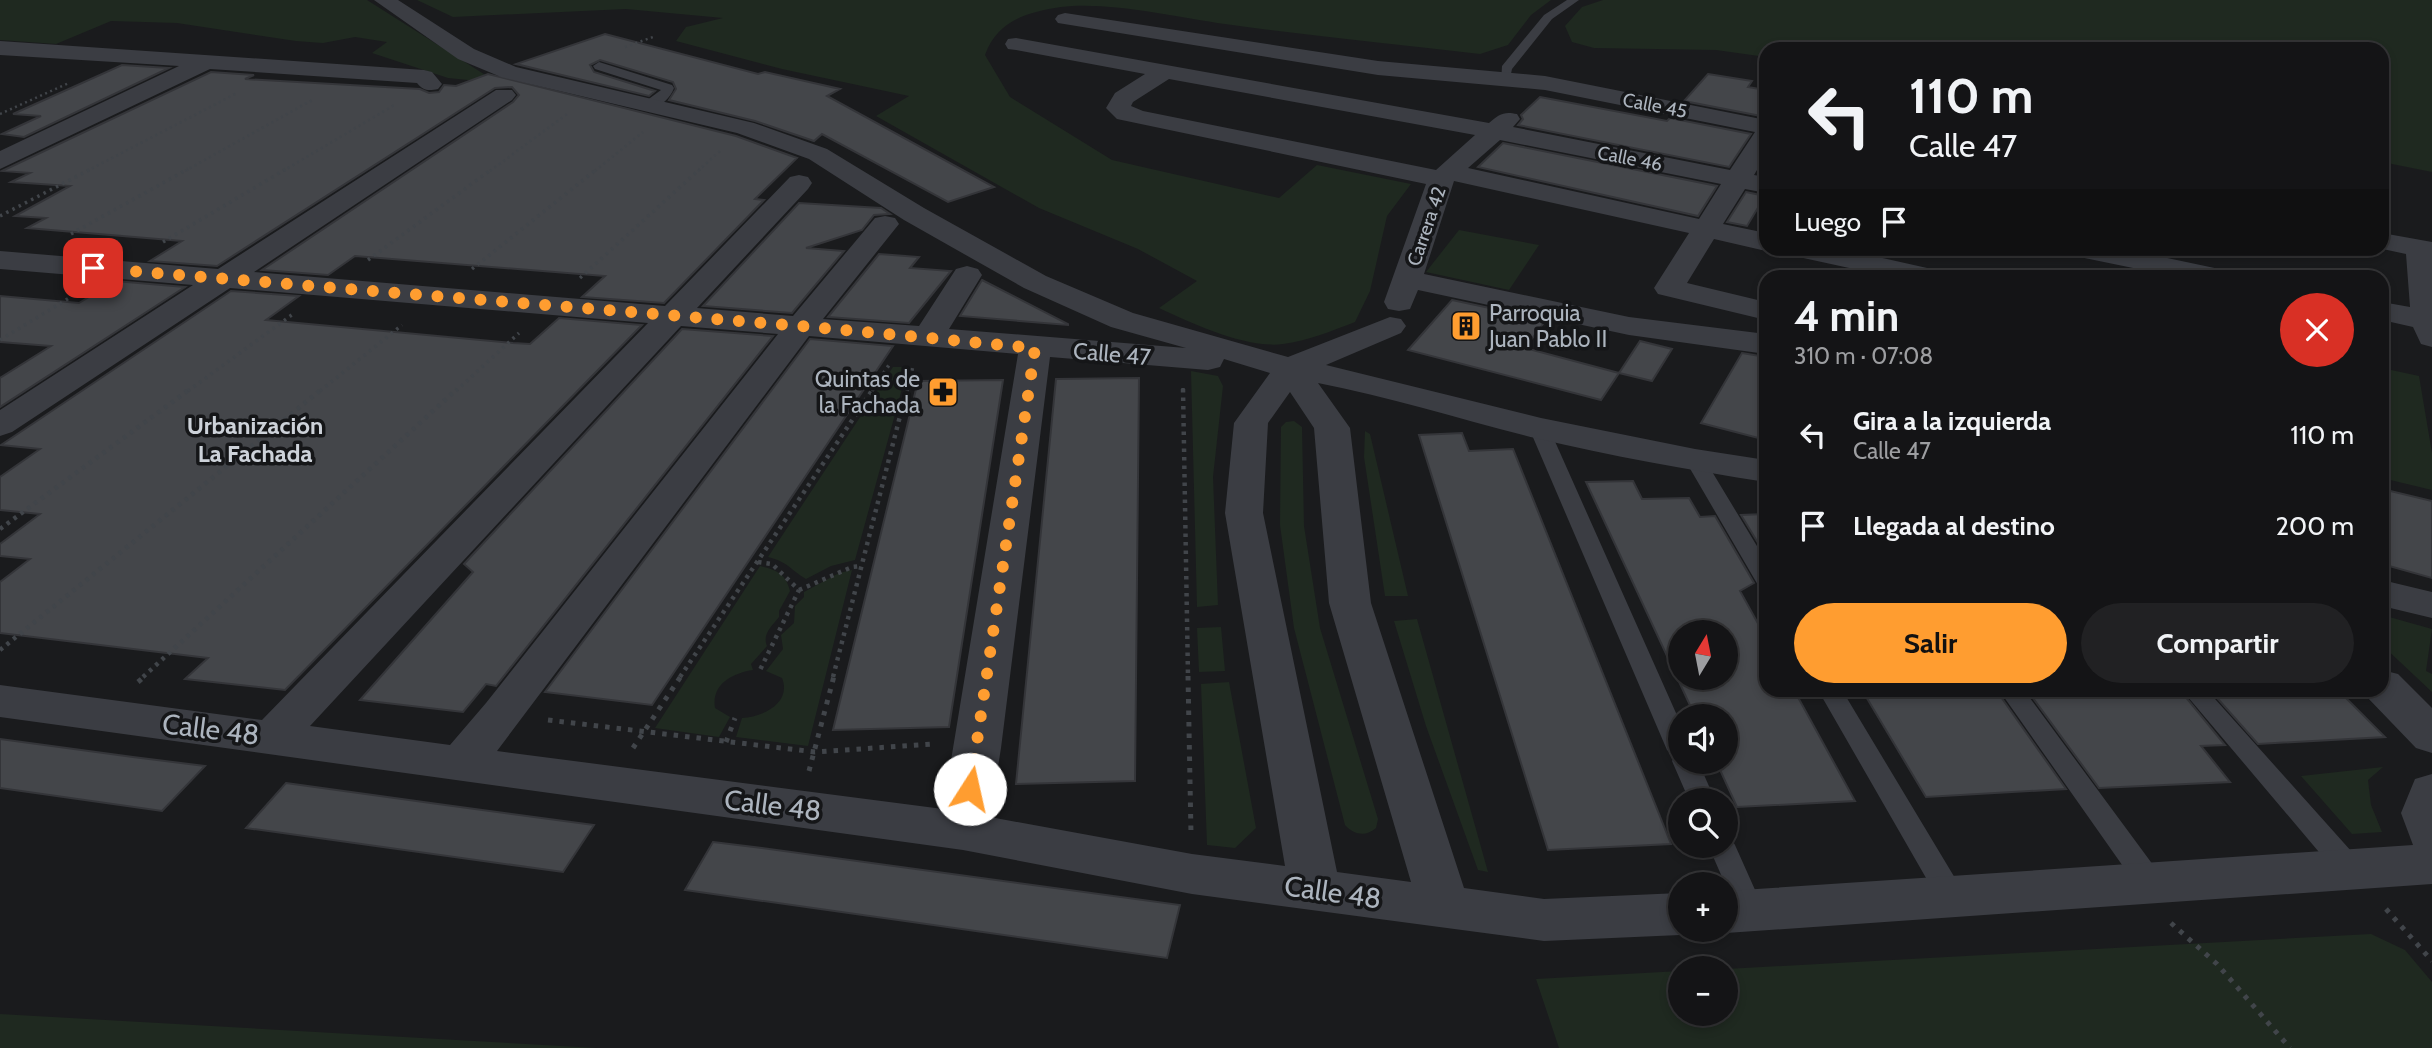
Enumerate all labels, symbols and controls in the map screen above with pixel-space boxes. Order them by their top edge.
text: 110 m [1909,66,2033,125]
icon: left [1794,70,1885,161]
street label: Calle 45 [1621,88,1689,123]
text: Calle 47 [1909,126,2017,165]
street label: Calle 46 [1596,141,1664,176]
street label: Carrera 42 [1402,183,1451,269]
icon: arrive [1875,203,1913,241]
text: Luego [1794,206,1861,238]
pin [63,238,123,298]
icon: arrive [74,249,112,287]
text: 4 min [1794,290,1899,342]
button: close [2280,293,2354,367]
place label: Parroquia Juan Pablo II [1488,299,1607,353]
building icon: Parroquia Juan Pablo II [1449,309,1483,343]
street label: Calle 47 [1072,337,1152,371]
text: 310 m · 07:08 [1794,342,1933,370]
place label: Quintas de la Fachada [815,365,920,419]
pharmacy icon: Quintas de la Fachada [926,375,960,409]
text: Gira a la izquierda [1853,405,2051,437]
district label: Urbanización La Fachada [187,411,323,468]
icon: left [1794,416,1832,454]
text: 110 m [2290,419,2354,451]
text: Calle 47 [1853,437,1931,465]
icon: arrive [1794,507,1832,545]
text: Llegada al destino [1853,510,2055,542]
text: 200 m [2275,510,2354,542]
button: Salir [1794,603,2067,683]
button: Compartir [2081,603,2354,683]
north arrow [1668,620,1738,690]
map controls [1668,620,1738,1026]
button: sound [1668,704,1738,774]
street label: Calle 48 [161,706,261,752]
position arrow [933,752,1007,826]
street label: Calle 48 [723,782,823,828]
button: search [1668,788,1738,858]
street label: Calle 48 [1282,868,1384,916]
button: + [1668,872,1738,942]
button: − [1668,956,1738,1026]

